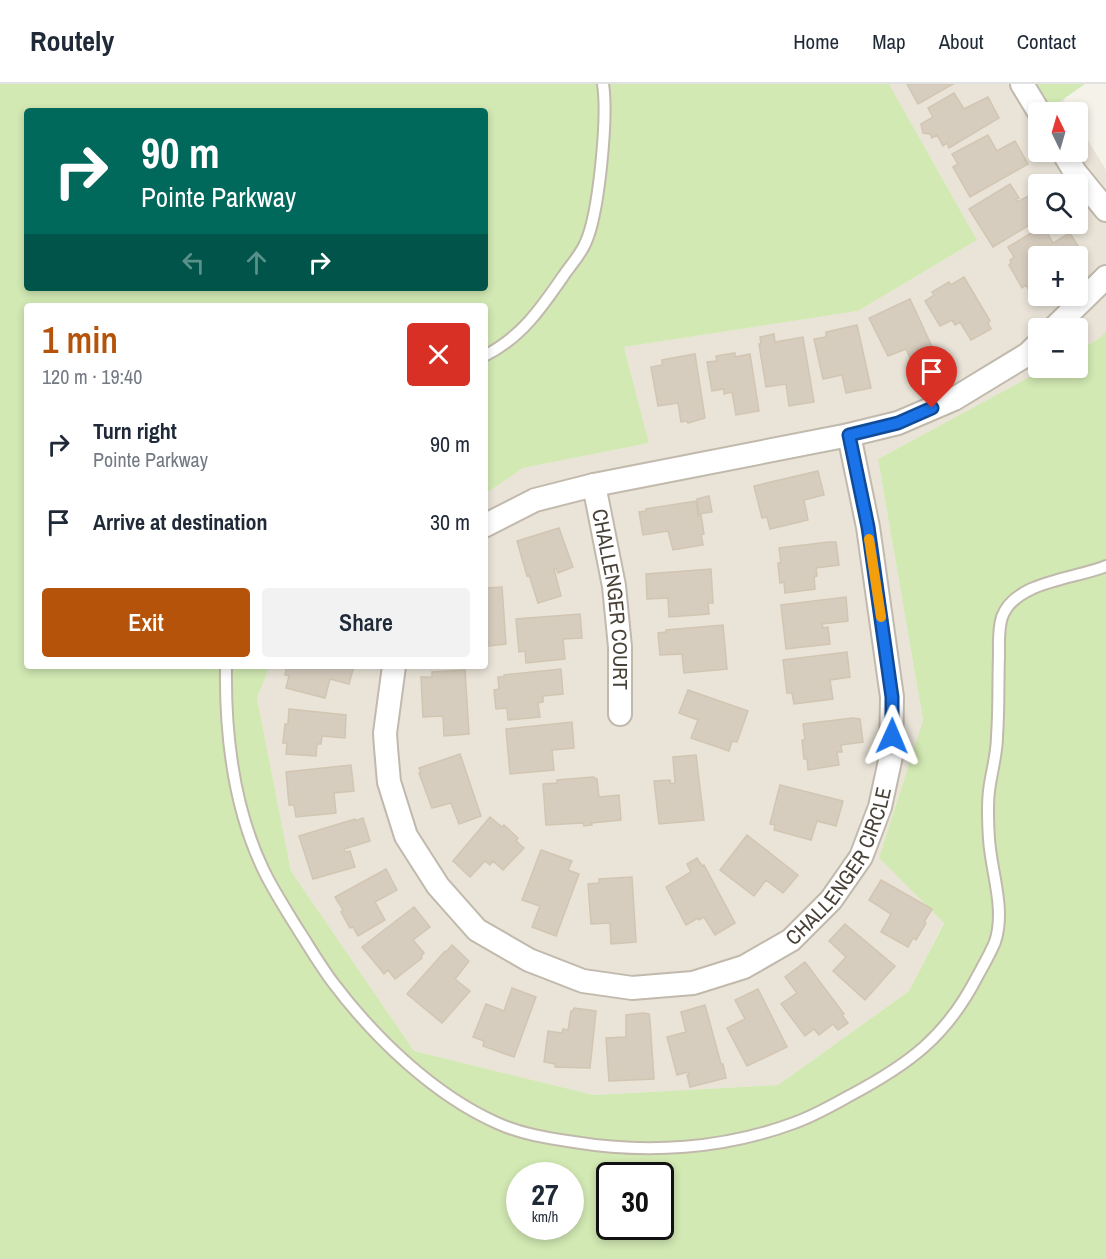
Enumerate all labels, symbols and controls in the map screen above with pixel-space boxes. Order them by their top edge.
text: Routely [30,22,114,60]
text: Home [793,27,839,56]
text: Map [872,27,906,56]
text: About [939,27,984,56]
text: Contact [1017,27,1076,56]
north arrow [1028,102,1088,162]
map controls [1028,102,1088,378]
text: 90 m [141,125,220,181]
icon: right [42,132,120,210]
button: search [1028,174,1088,234]
text: Pointe Parkway [141,179,296,215]
icon: left [177,246,210,279]
icon: ahead [240,246,273,279]
icon: right [303,246,336,279]
button: + [1028,246,1088,306]
text: 1 min [42,316,118,364]
button: − [1028,318,1088,378]
button: close [407,323,470,386]
pin [906,346,957,408]
icon: arrive [915,355,948,388]
text: 120 m · 19:40 [42,363,142,390]
text: Turn right [93,416,177,446]
icon: right [42,428,75,461]
text: 90 m [430,429,470,459]
text: Pointe Parkway [93,446,208,473]
icon: arrive [42,506,75,539]
street label: CHALLENGER COURT [585,506,635,690]
text: Arrive at destination [93,507,267,537]
text: 30 m [430,507,470,537]
button: Exit [42,588,250,657]
button: Share [262,588,470,657]
position arrow [860,704,924,768]
street label: CHALLENGER CIRCLE [779,784,898,952]
speed limit sign: 30 [596,1162,674,1240]
text: 27 [531,1174,559,1214]
text: km/h [532,1206,558,1227]

